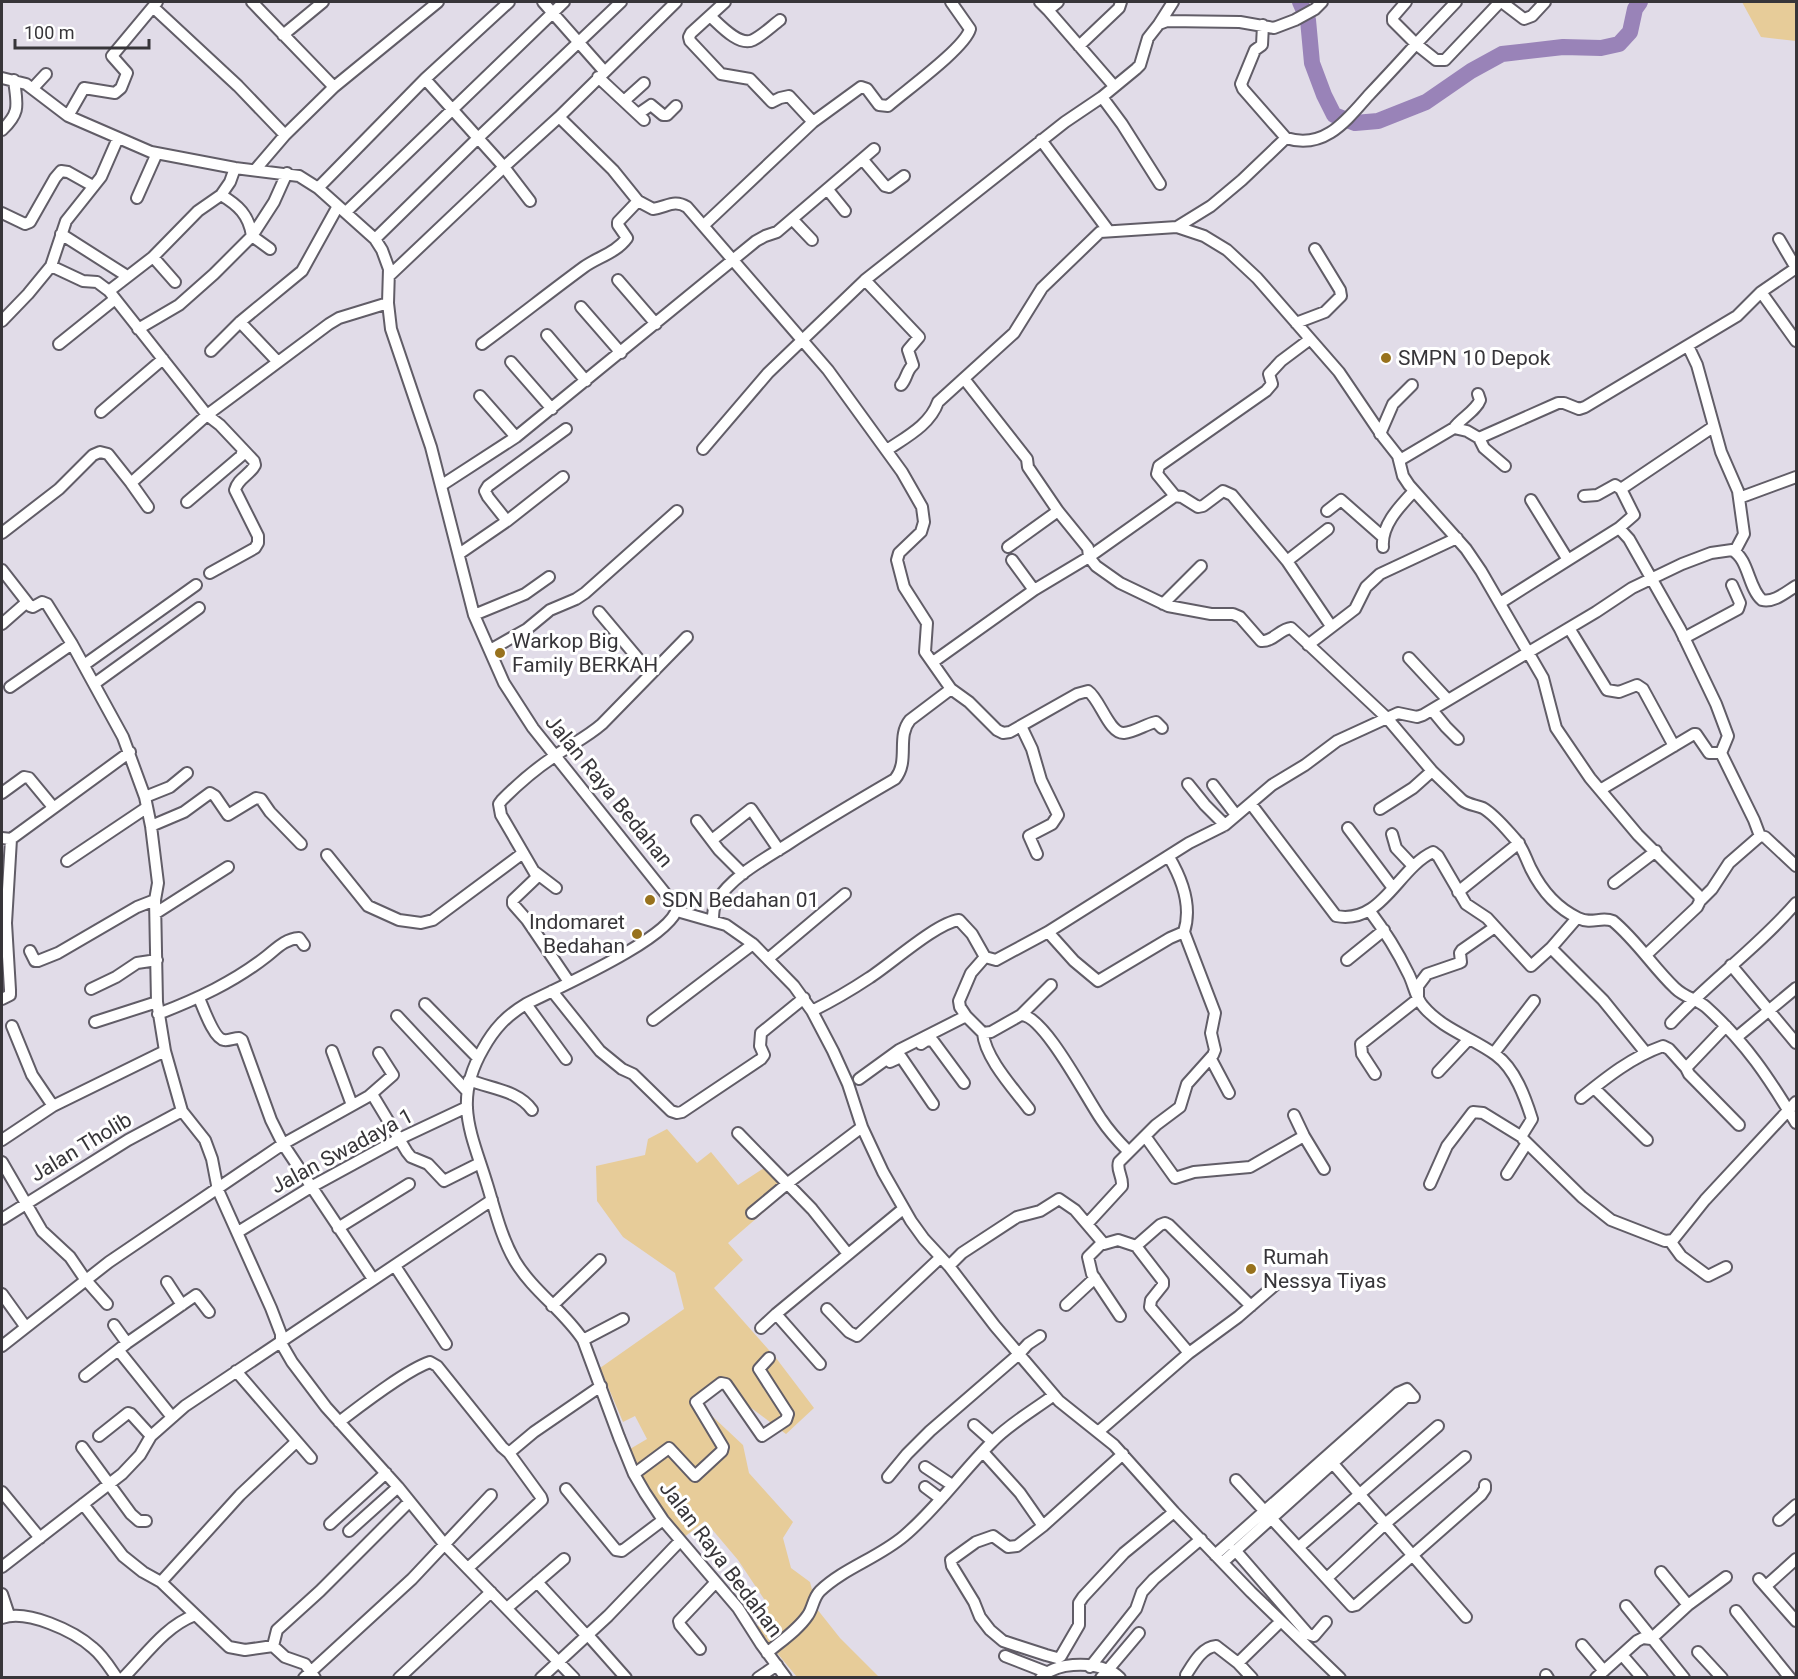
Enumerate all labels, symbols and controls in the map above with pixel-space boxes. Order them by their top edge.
scale bar [15,12,148,50]
text: 100 m [24,22,75,43]
place label: SMPN 10 Depok [1398,346,1551,370]
marker: SMPN 10 Depok [1379,351,1393,365]
place label: Warkop Big Family BERKAH [512,629,658,677]
marker: Warkop Big Family BERKAH [493,646,507,660]
street label: Jalan Raya Bedahan [540,710,678,872]
place label: SDN Bedahan 01 [662,888,819,912]
marker: SDN Bedahan 01 [643,893,657,907]
place label: Indomaret Bedahan [529,910,625,958]
marker: Indomaret Bedahan [630,927,644,941]
street label: Jalan Swadaya 1 [267,1103,417,1199]
street label: Jalan Tholib [26,1107,136,1187]
place label: Rumah Nessya Tiyas [1263,1245,1386,1293]
marker: Rumah Nessya Tiyas [1244,1262,1258,1276]
street label: Jalan Raya Bedahan [655,1476,787,1642]

